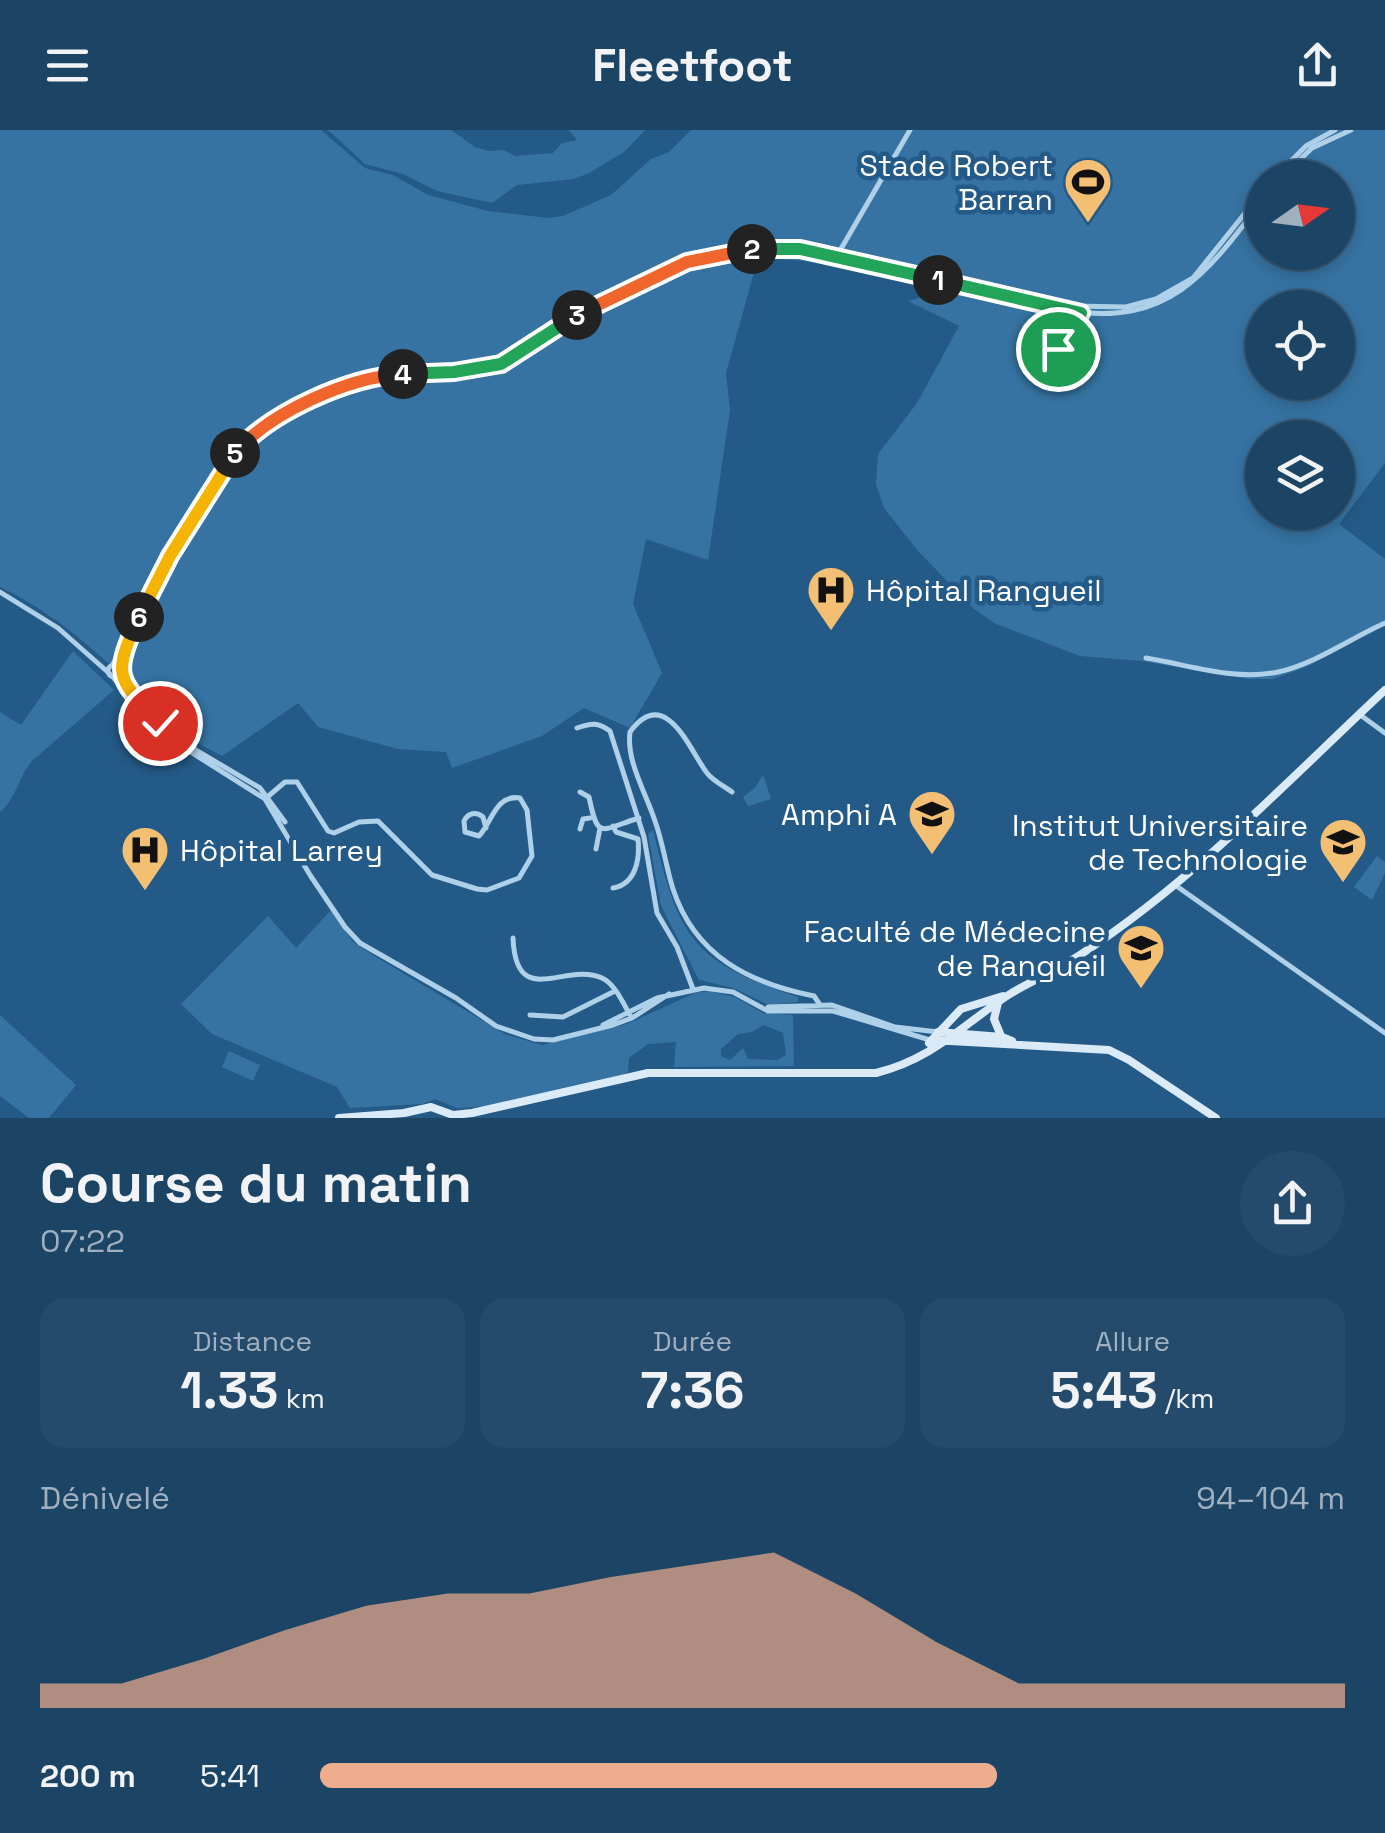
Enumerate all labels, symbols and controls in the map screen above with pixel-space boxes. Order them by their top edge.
text: Fleetfoot [592,37,793,94]
icon: menu [40,38,95,93]
icon: share [1290,38,1345,93]
place label: Stade Robert Barran [860,146,1053,219]
sports icon: Stade Robert Barran [1062,156,1114,224]
north arrow [1245,160,1355,270]
map controls [1245,160,1355,530]
pin: 2 [727,224,777,274]
text: 2 [744,231,760,267]
pin: 1 [913,255,963,305]
text: 1 [932,262,944,298]
pin: 3 [552,290,602,340]
button: locate [1245,290,1355,400]
text: 3 [568,297,586,333]
pin [1016,307,1101,392]
icon: arrive [1031,322,1086,377]
pin: 4 [378,349,428,399]
text: 4 [394,356,412,392]
button: layers [1245,420,1355,530]
pin: 5 [210,428,260,478]
text: 5 [227,435,243,471]
hospital icon: Hôpital Rangueil [805,564,857,632]
place label: Hôpital Rangueil [866,571,1102,610]
pin: 6 [114,592,164,642]
text: 6 [130,599,148,635]
pin [118,681,203,766]
icon: check [133,696,188,751]
school or university icon: Amphi A [906,788,958,856]
place label: Amphi A [781,795,897,834]
place label: Institut Universitaire de Technologie [1012,806,1308,879]
school or university icon: Institut Universitaire de Technologie [1317,816,1369,884]
hospital icon: Hôpital Larrey [119,824,171,892]
place label: Hôpital Larrey [180,831,383,870]
place label: Faculté de Médecine de Rangueil [804,912,1106,985]
school or university icon: Faculté de Médecine de Rangueil [1115,922,1167,990]
text: Course du matin [40,1148,472,1218]
button: share [1240,1151,1345,1256]
text: 07:22 [40,1221,125,1261]
text: Distance [193,1323,312,1359]
text: Durée [653,1323,732,1359]
text: Allure [1095,1323,1170,1359]
text: 1.33 [180,1359,278,1423]
text: 7:36 [641,1359,744,1423]
text: 5:43 [1051,1359,1158,1423]
text: km [278,1380,325,1416]
text: /km [1158,1380,1214,1416]
text: Dénivelé [40,1478,170,1518]
text: 94–104 m [1196,1478,1345,1518]
text: 200 m [40,1756,136,1796]
text: 5:41 [200,1756,260,1796]

